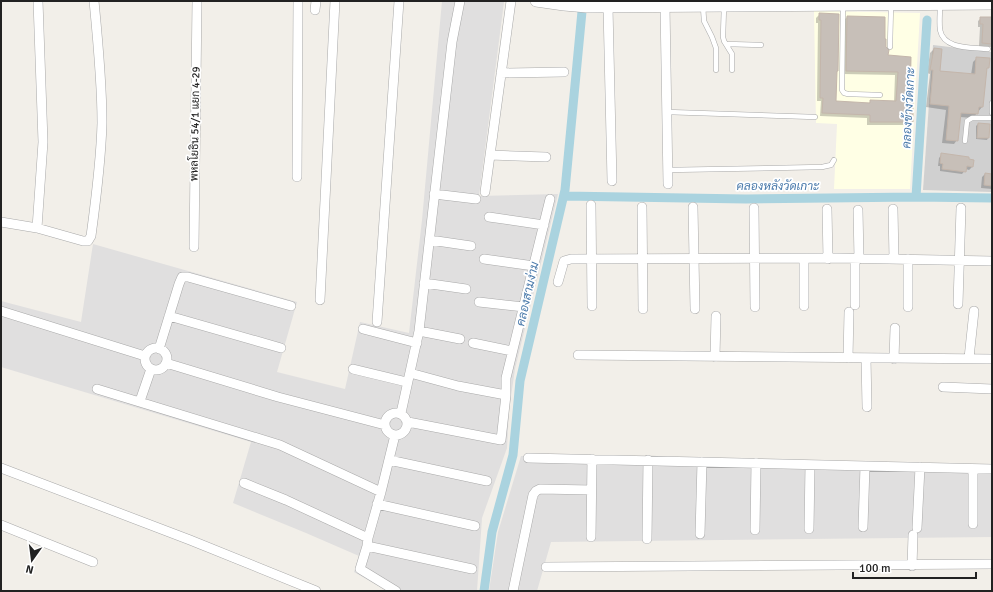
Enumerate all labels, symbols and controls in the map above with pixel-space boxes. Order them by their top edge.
street label: พหลโยธิน 54/1 แยก 4-29 [185,66,203,182]
water label: คลองข้างวัดเกาะ [899,66,919,149]
water label: คลองหลังวัดเกาะ [737,179,820,194]
water label: คลองสามง่าม [513,260,543,328]
north arrow [12,540,52,580]
scale bar [853,554,976,580]
text: 100 m [859,561,891,576]
text: N [24,562,35,576]

